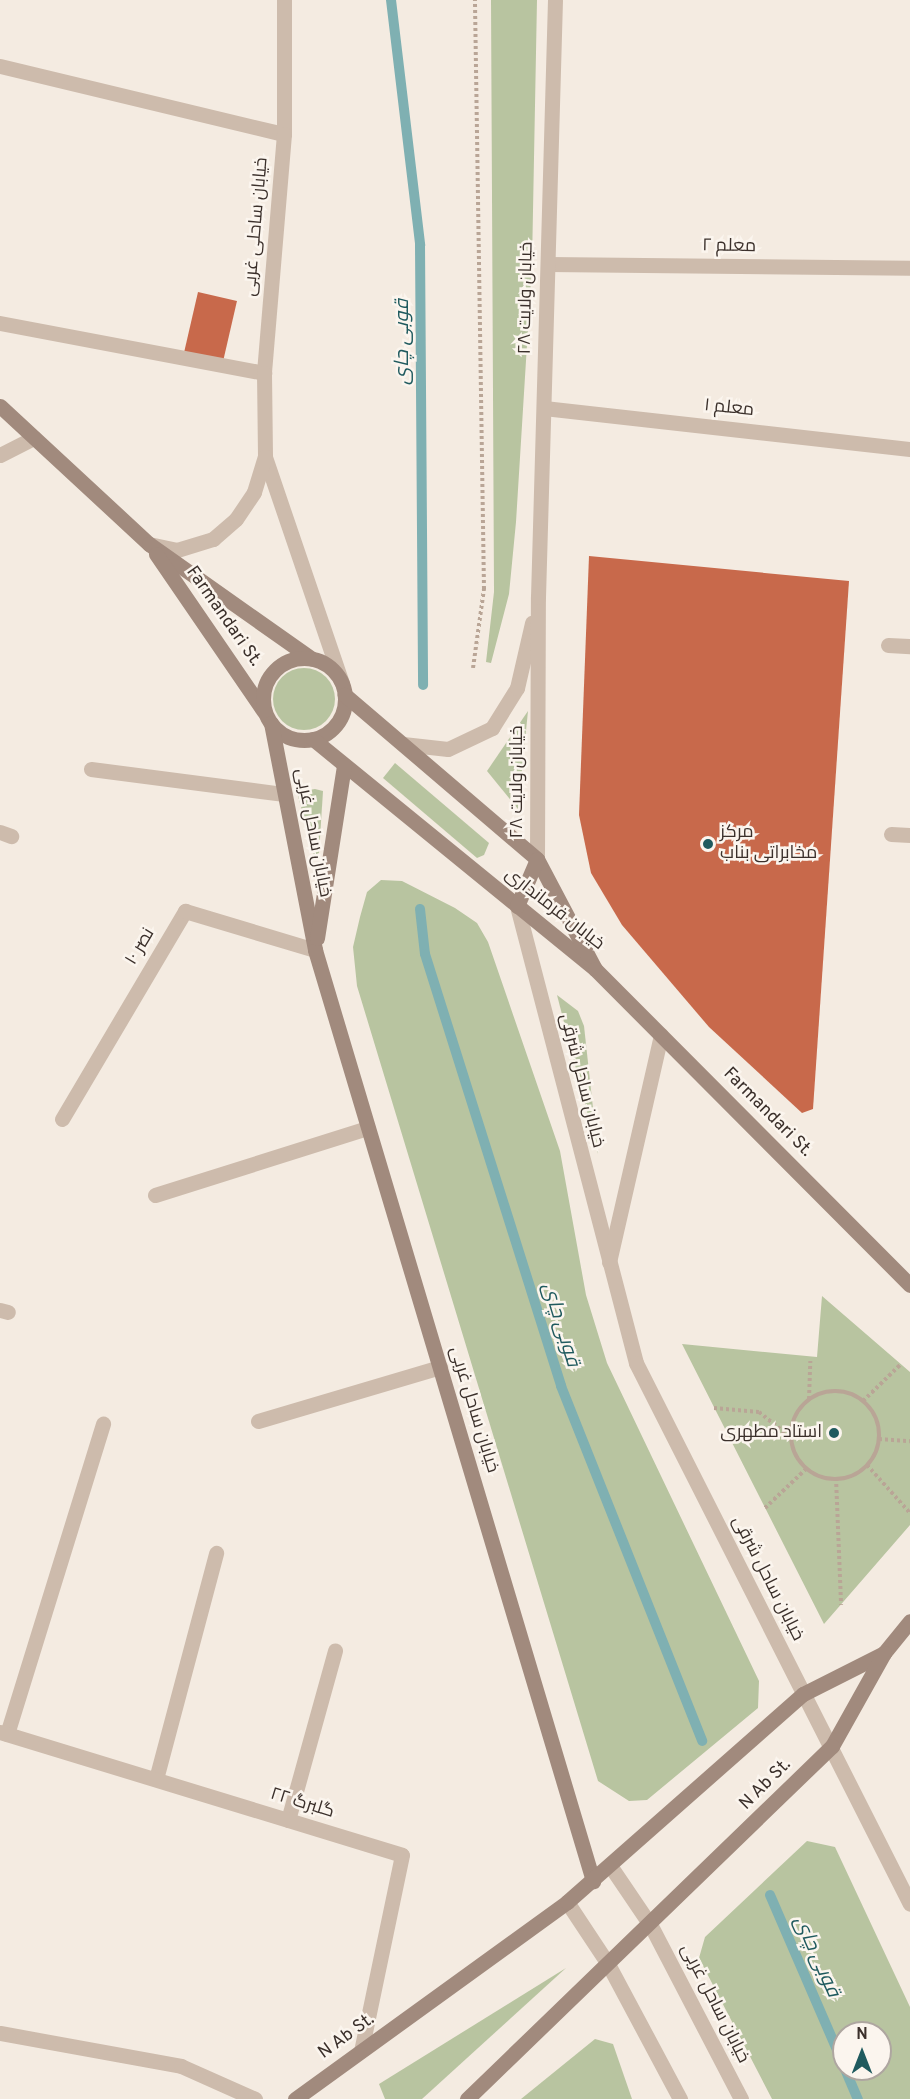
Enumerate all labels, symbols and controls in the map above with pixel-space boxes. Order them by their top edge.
street label: خیابان ساحلی غربی [240,157,274,297]
street label: معلم ۲ [702,236,756,258]
street label: خیابان ولایت ۲۸ [515,241,539,355]
water label: قوبی چای [391,299,415,385]
street label: معلم ۱ [703,396,755,422]
street label: Farmandari St. [180,563,266,671]
street label: خیابان ولایت ۲۸ [507,726,529,838]
street label: خیابان ساحل غربی [289,767,335,899]
place label: مرکز مخابراتی بناب [720,823,817,866]
marker: مرکز مخابراتی بناب [701,837,715,851]
street label: خیابان فرمانداری [500,864,608,956]
street label: نصر ۱۰ [122,925,160,969]
street label: خیابان ساحل شرقی [554,1012,608,1150]
street label: Farmandari St. [718,1064,816,1162]
water label: قوبی چای [536,1280,584,1370]
street label: خیابان ساحل غربی [444,1344,502,1476]
place label: استاد مطهری [720,1422,822,1444]
marker: استاد مطهری [827,1426,841,1440]
street label: خیابان ساحل شرقی [726,1513,808,1645]
street label: N Ab St. [736,1755,796,1815]
street label: گلبرگ ۲۲ [267,1784,337,1824]
water label: قوبی چای [788,1913,844,2001]
street label: خیابان ساحل غربی [675,1941,753,2067]
street label: N Ab St. [315,2009,379,2065]
north arrow [832,2021,892,2081]
text: N [856,2025,868,2045]

